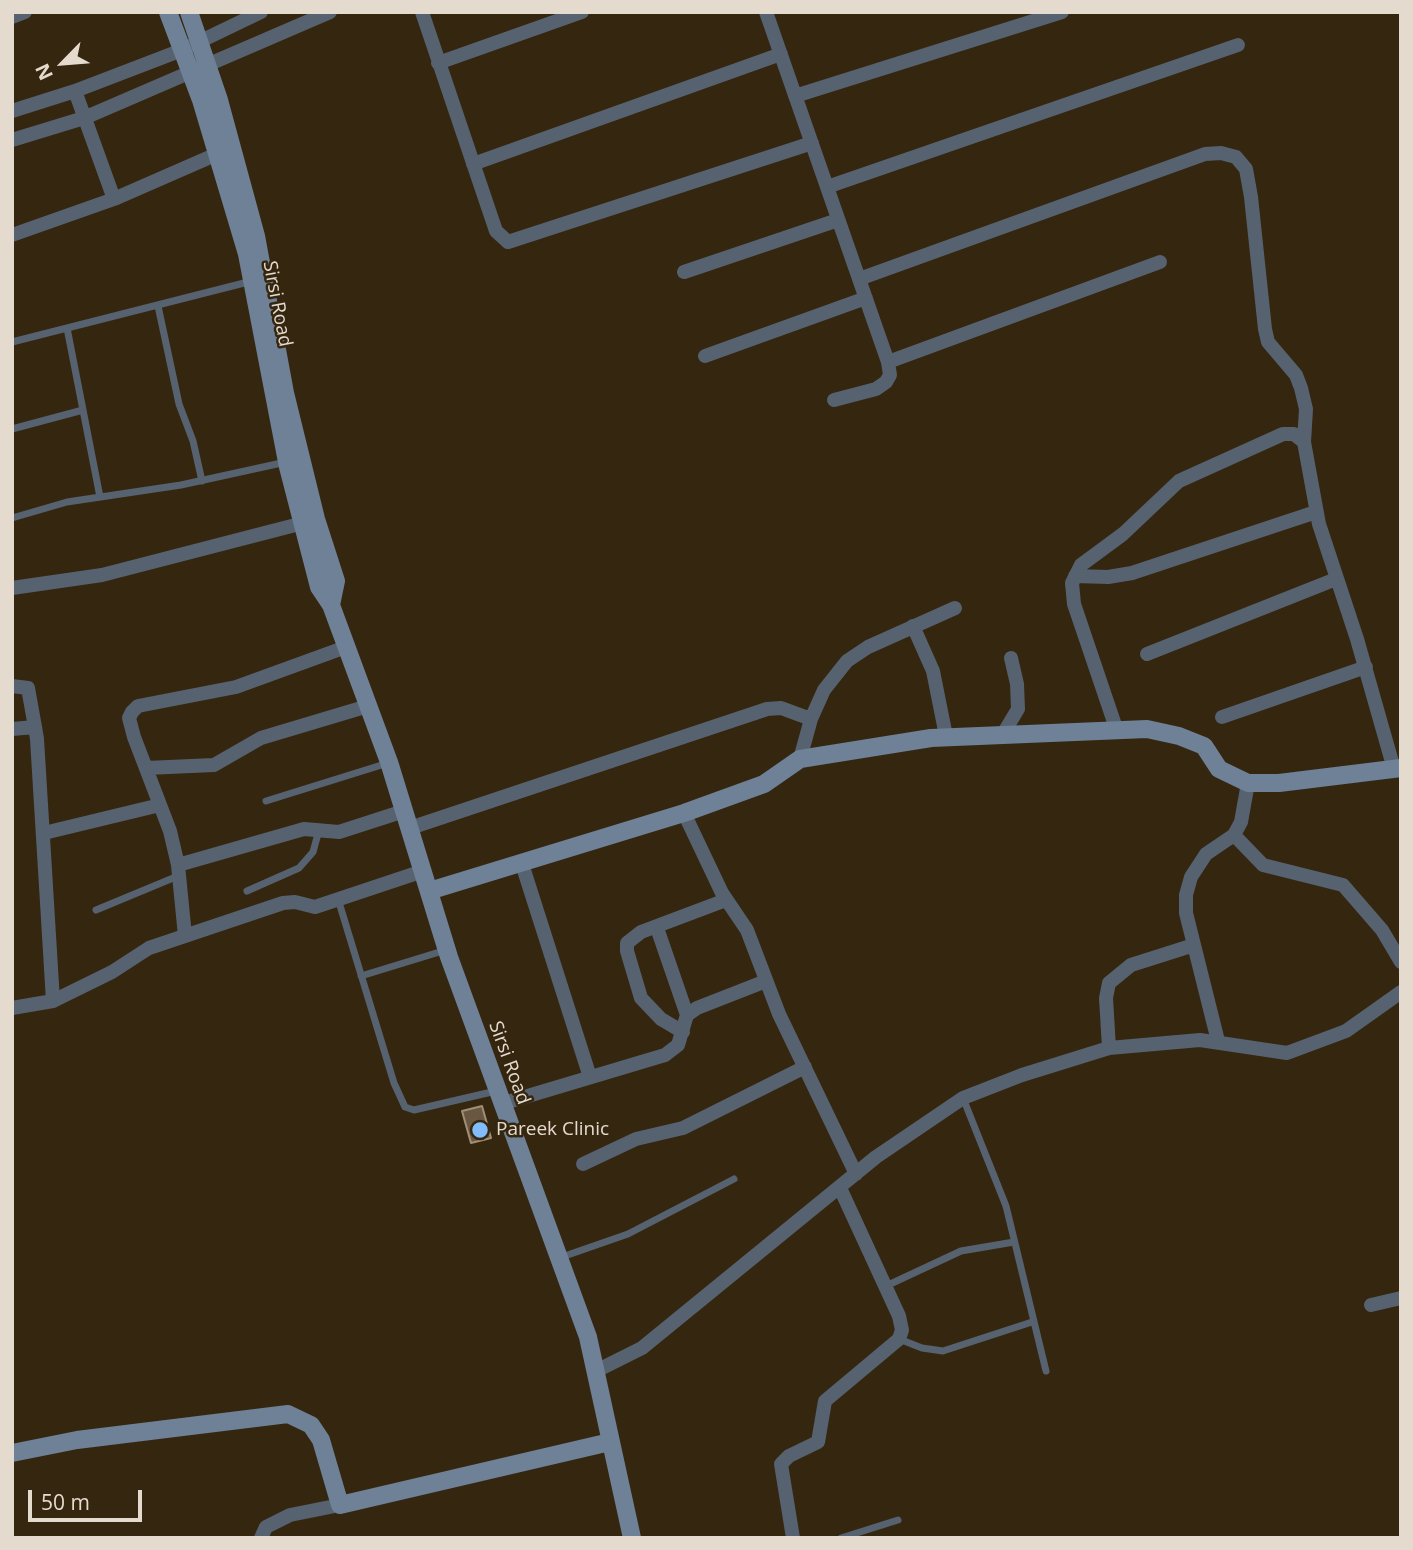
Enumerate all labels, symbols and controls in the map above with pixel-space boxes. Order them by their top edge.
north arrow [28,28,98,98]
text: N [29,59,59,84]
street label: Sirsi Road [257,259,297,349]
street label: Sirsi Road [483,1018,535,1108]
place label: Pareek Clinic [496,1119,609,1141]
marker: Pareek Clinic [470,1120,490,1140]
scale bar [32,1476,145,1520]
text: 50 m [41,1488,90,1516]

